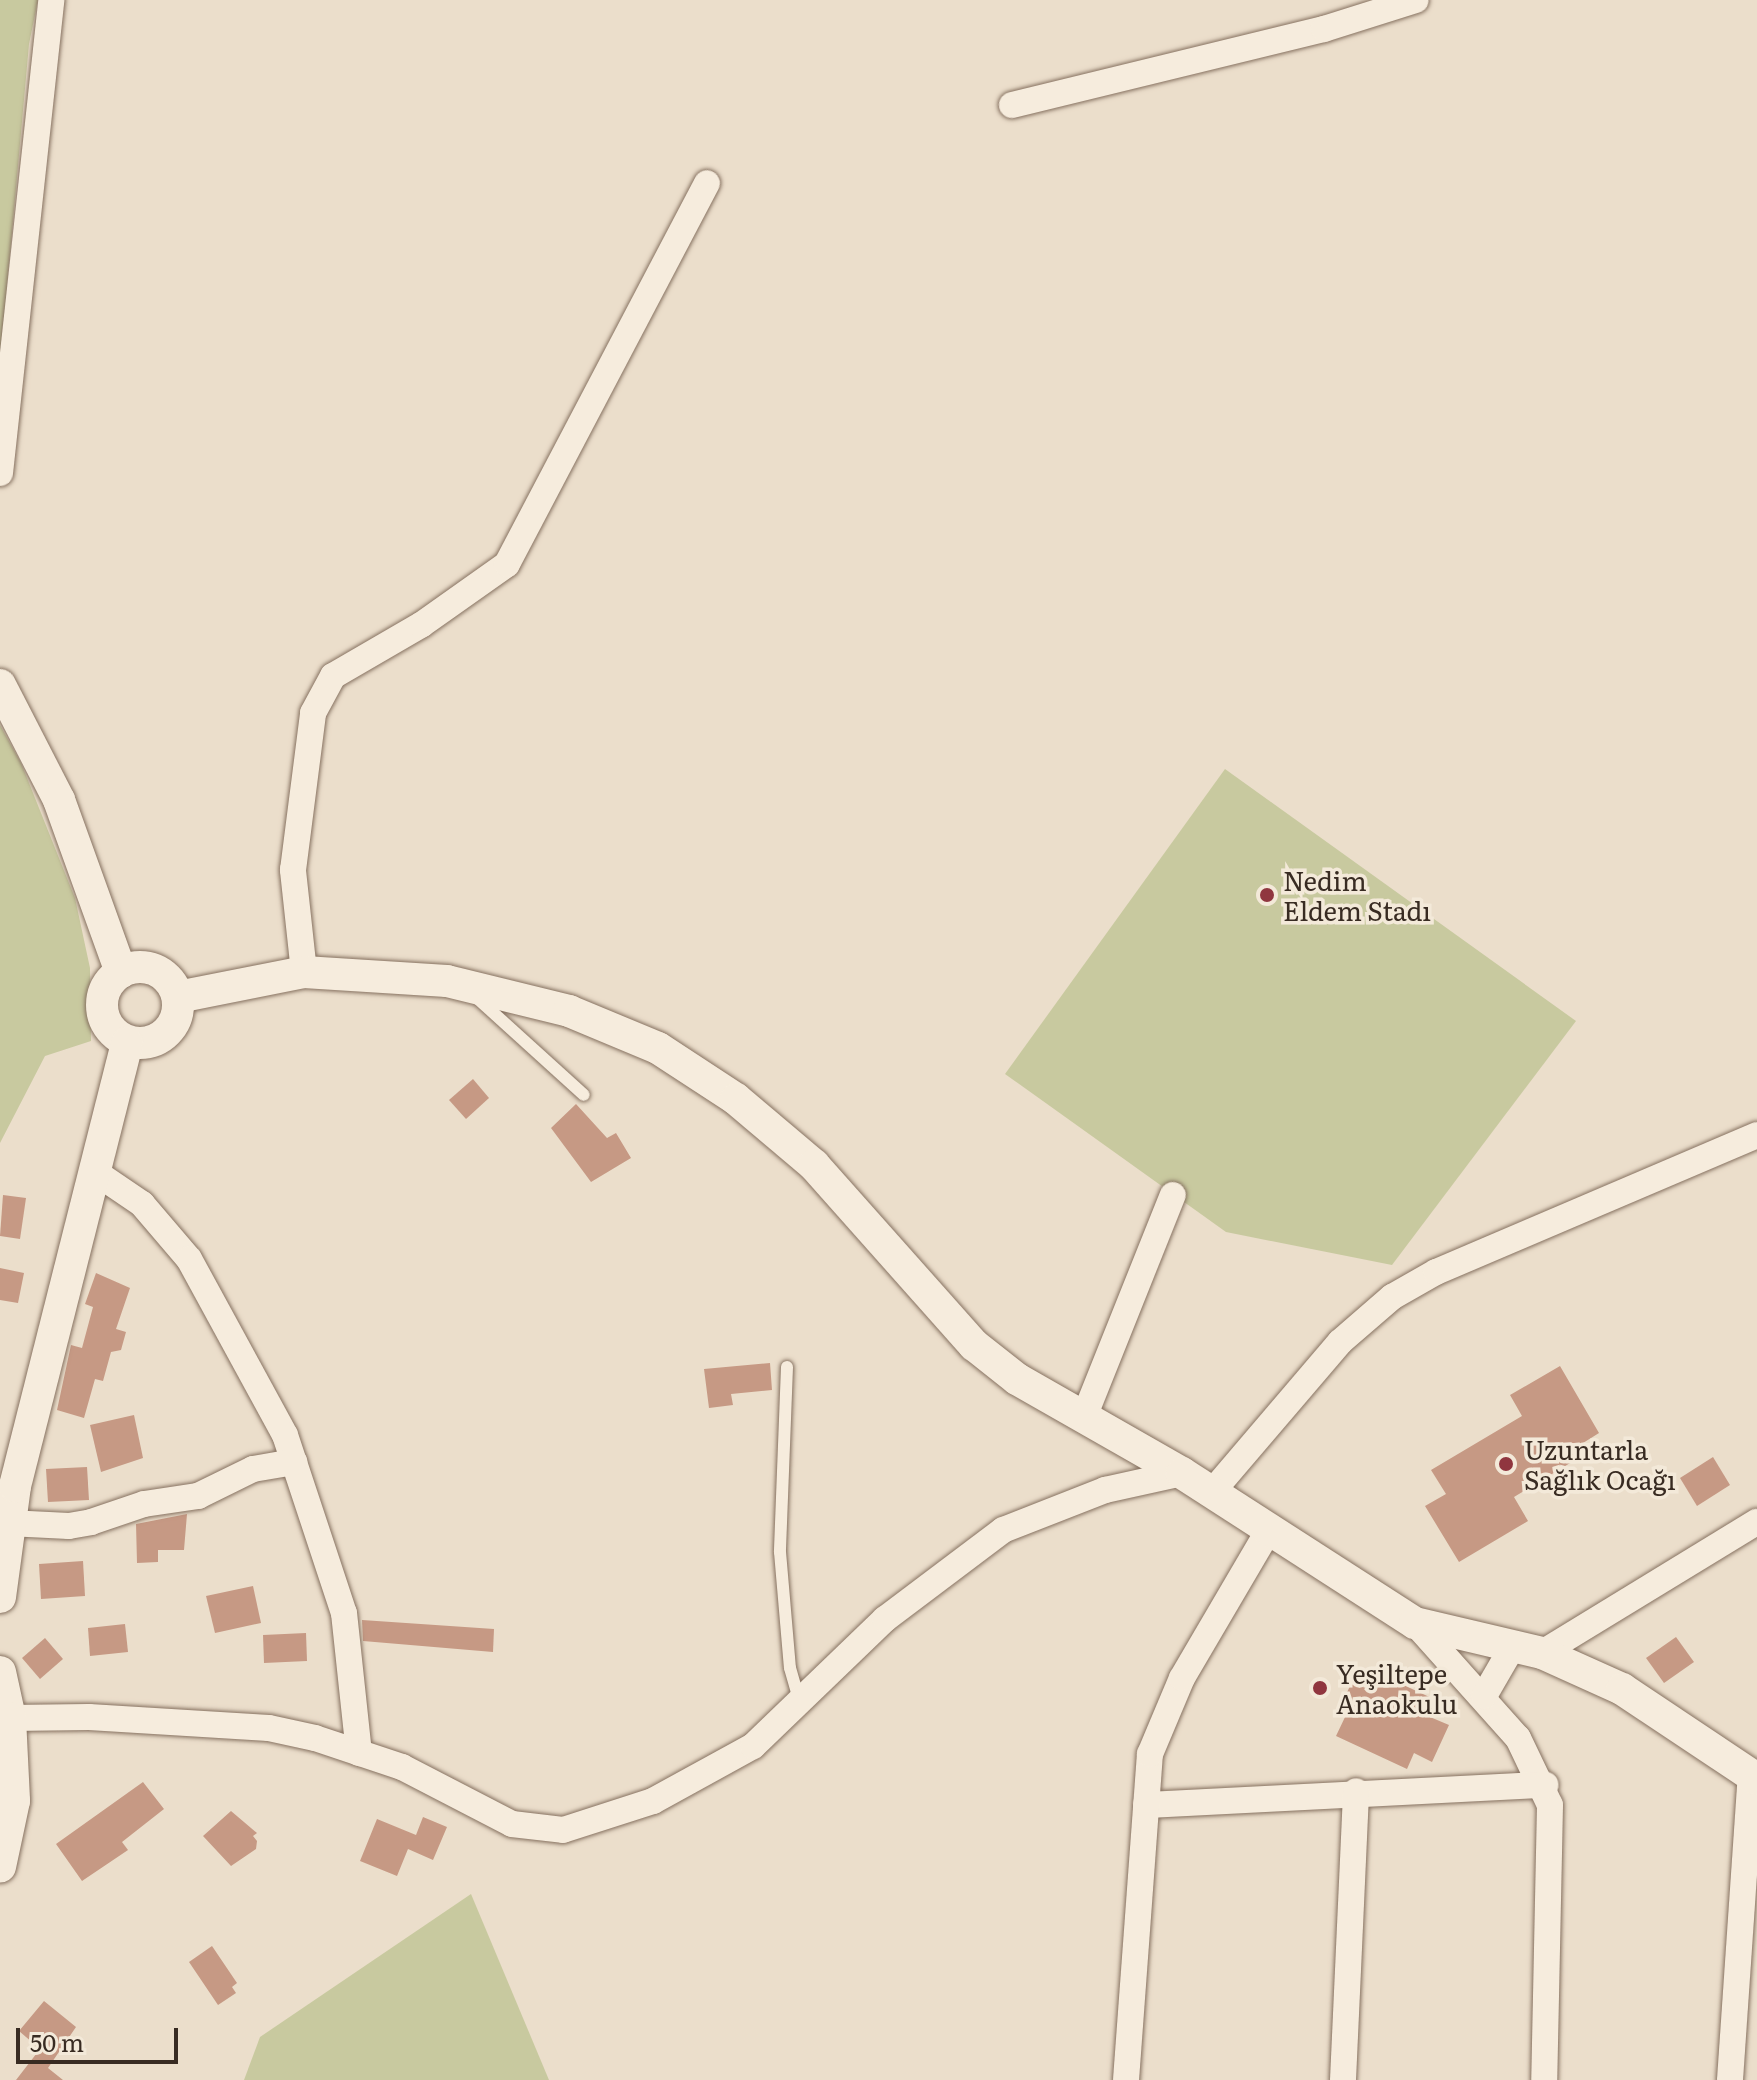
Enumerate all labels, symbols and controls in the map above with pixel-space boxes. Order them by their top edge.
place label: Nedim Eldem Stadı [1283,864,1431,926]
marker: Nedim Eldem Stadı [1258,886,1276,904]
place label: Uzuntarla Sağlık Ocağı [1524,1433,1676,1494]
marker: Uzuntarla Sağlık Ocağı [1495,1453,1517,1475]
place label: Yeşiltepe Anaokulu [1336,1657,1457,1718]
marker: Yeşiltepe Anaokulu [1311,1679,1329,1697]
scale bar [20,2012,182,2062]
text: 50 m [30,2024,84,2059]

